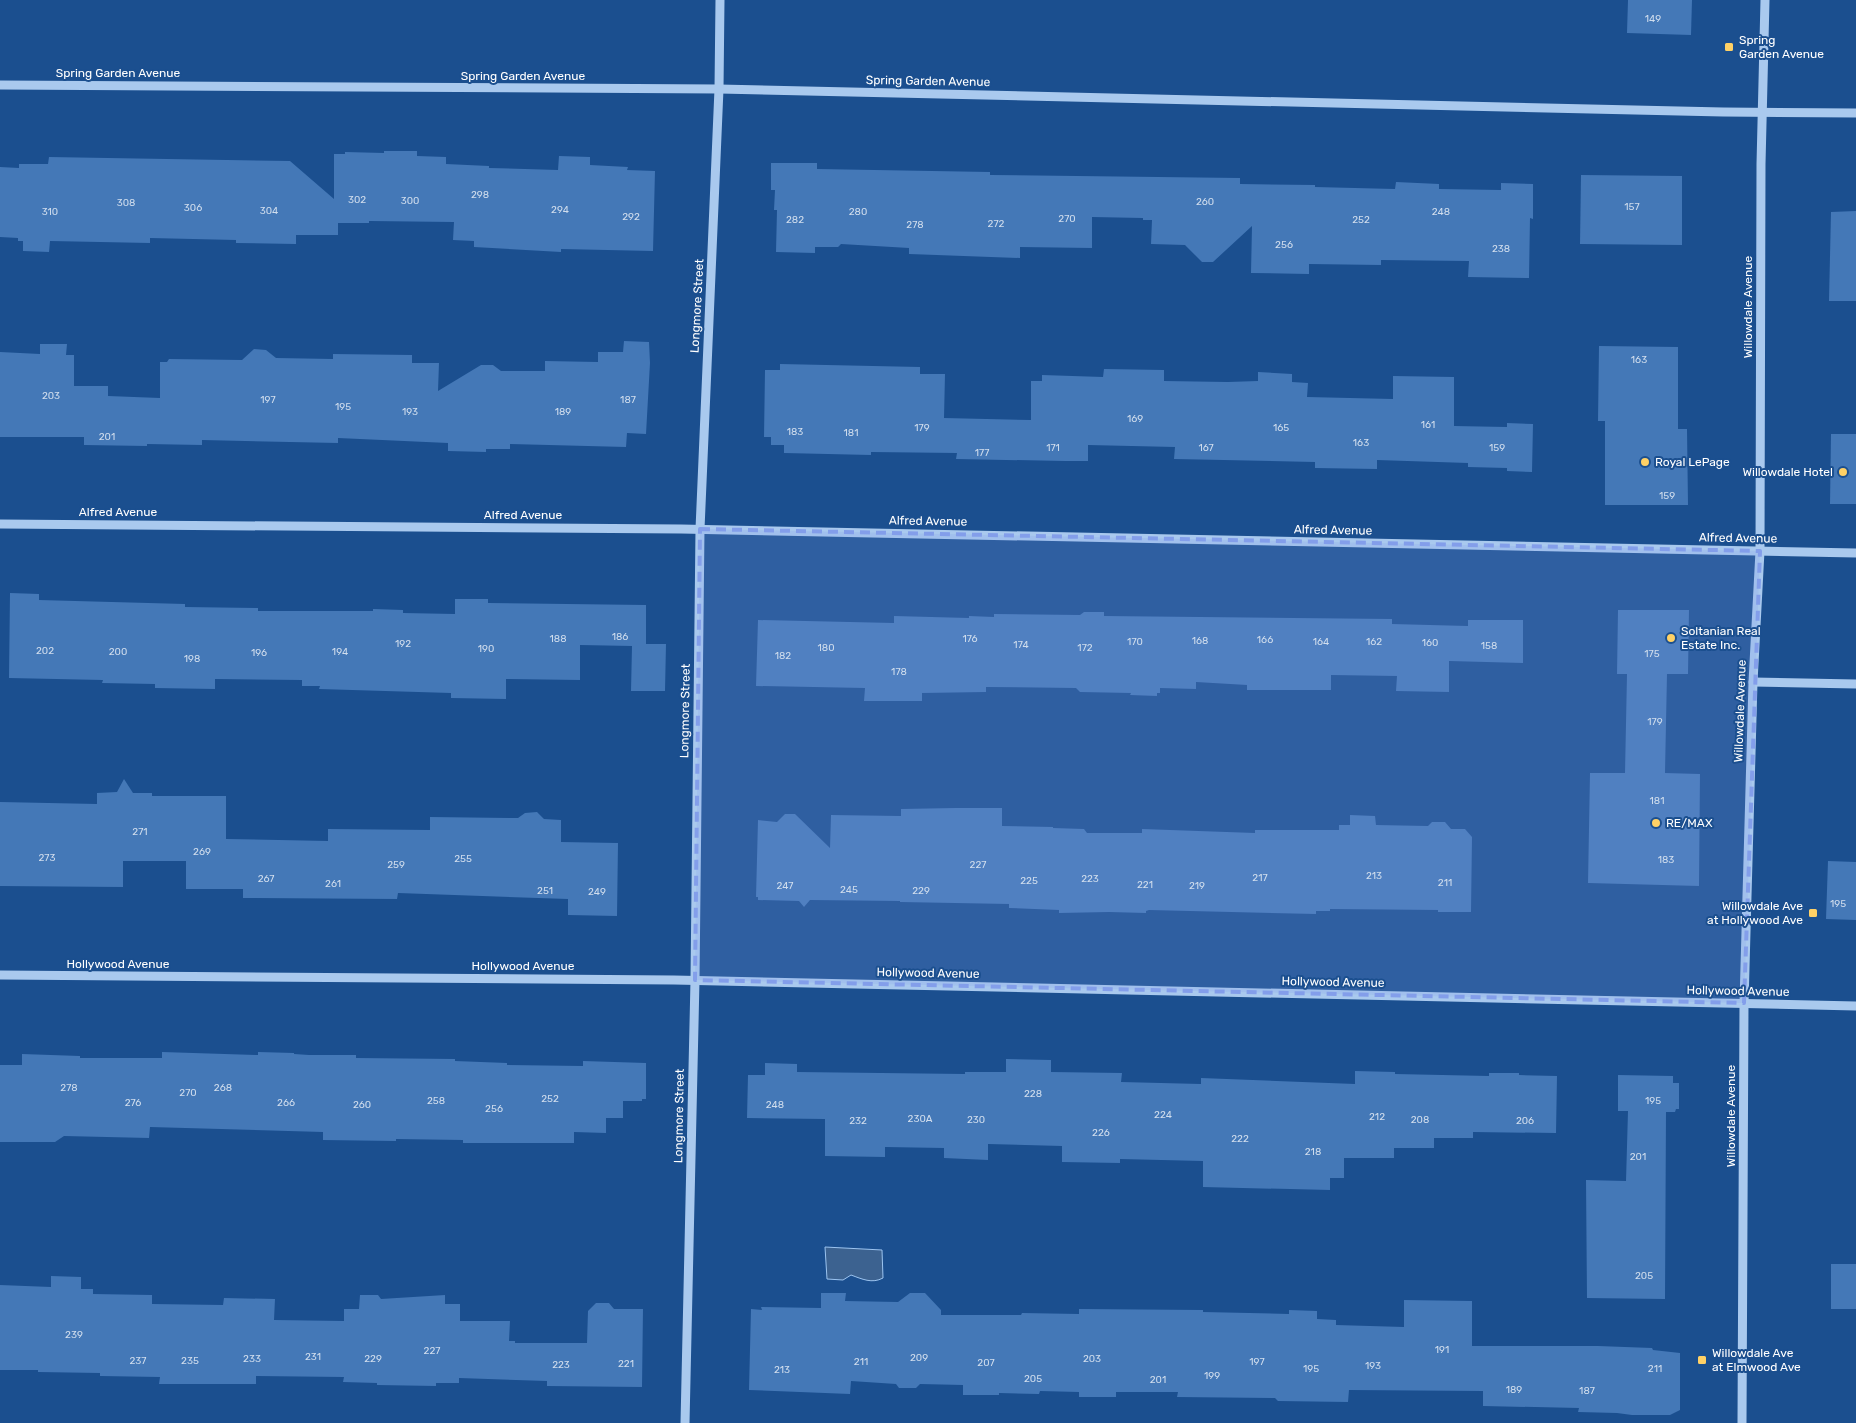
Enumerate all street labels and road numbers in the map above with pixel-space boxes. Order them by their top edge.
street label: Spring Garden Avenue [56,66,181,80]
street label: Spring Garden Avenue [461,69,586,83]
street label: Spring Garden Avenue [866,73,991,89]
street label: Willowdale Avenue [1741,255,1755,358]
street label: Longmore Street [688,258,706,353]
street label: Alfred Avenue [79,505,158,519]
street label: Alfred Avenue [484,508,563,522]
street label: Alfred Avenue [889,513,968,529]
street label: Alfred Avenue [1294,522,1373,538]
street label: Alfred Avenue [1699,530,1778,546]
street label: Willowdale Avenue [1731,659,1749,763]
street label: Longmore Street [677,663,693,758]
street label: Hollywood Avenue [67,957,170,971]
street label: Hollywood Avenue [472,959,575,973]
street label: Hollywood Avenue [876,965,980,981]
street label: Hollywood Avenue [1281,974,1385,990]
street label: Hollywood Avenue [1686,983,1790,999]
street label: Willowdale Avenue [1724,1064,1738,1167]
street label: Longmore Street [671,1068,687,1163]

